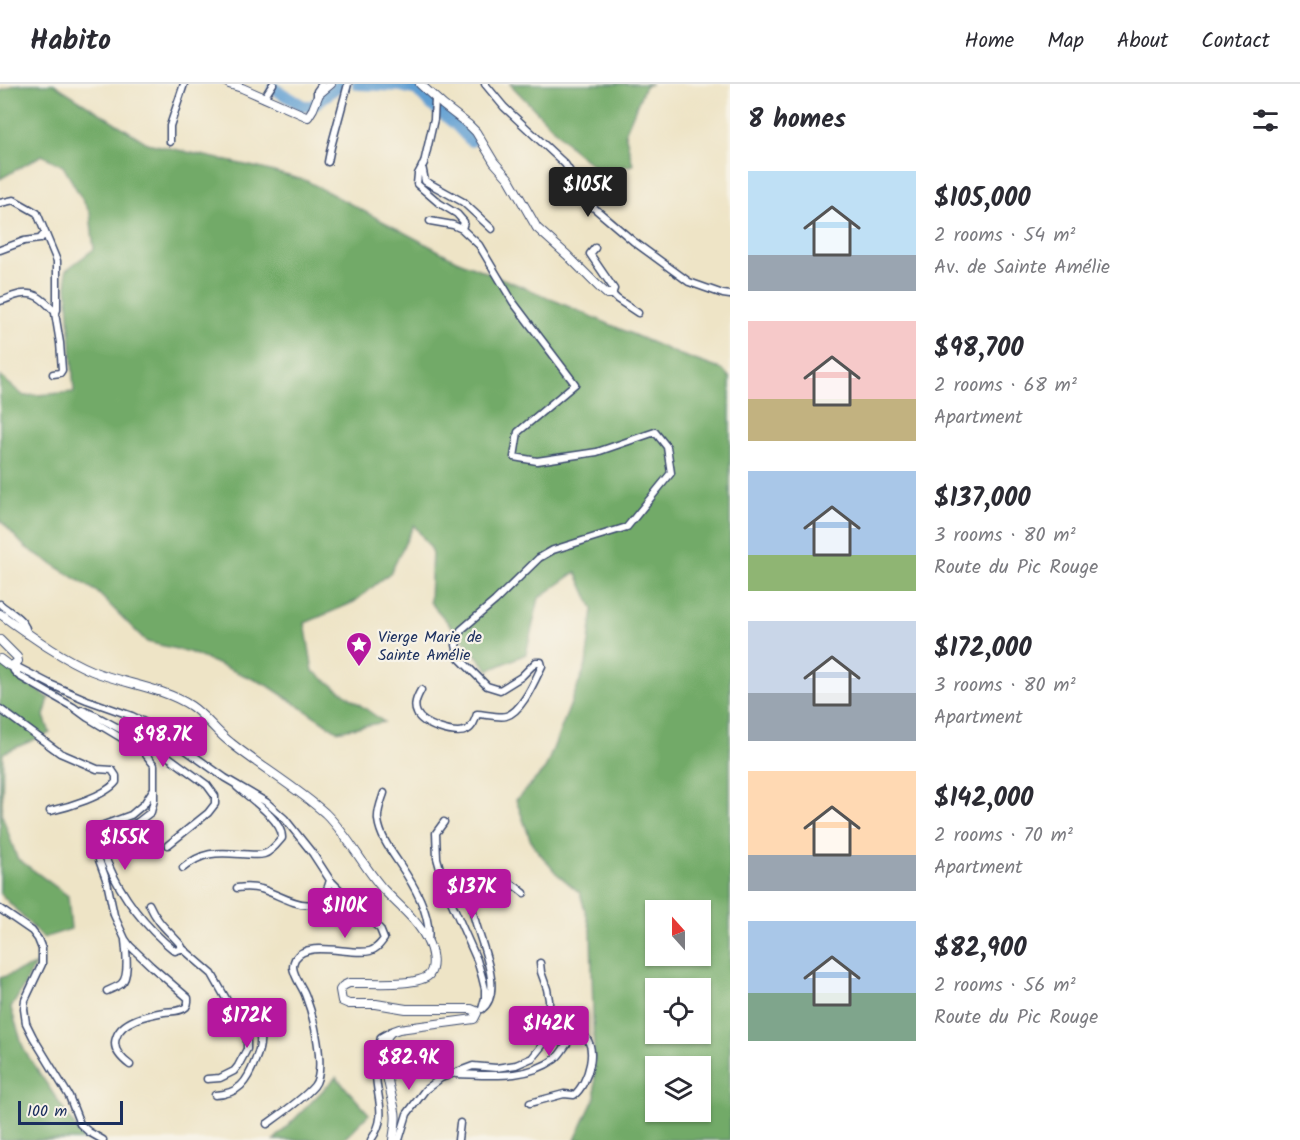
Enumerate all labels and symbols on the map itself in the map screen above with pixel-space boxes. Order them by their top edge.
pin: $105K [546,167,630,218]
place label: Vierge Marie de Sainte Amélie [378,625,482,668]
place icon: Vierge Marie de Sainte Amélie [344,630,374,668]
pin: $98.7K [114,717,212,768]
pin: $155K [83,820,167,871]
pin: $137K [430,869,514,920]
pin: $110K [303,888,387,939]
north arrow [645,900,711,966]
pin: $172K [205,998,289,1049]
pin: $142K [507,1006,591,1057]
pin: $82.9K [360,1040,458,1091]
scale bar [18,1098,123,1126]

